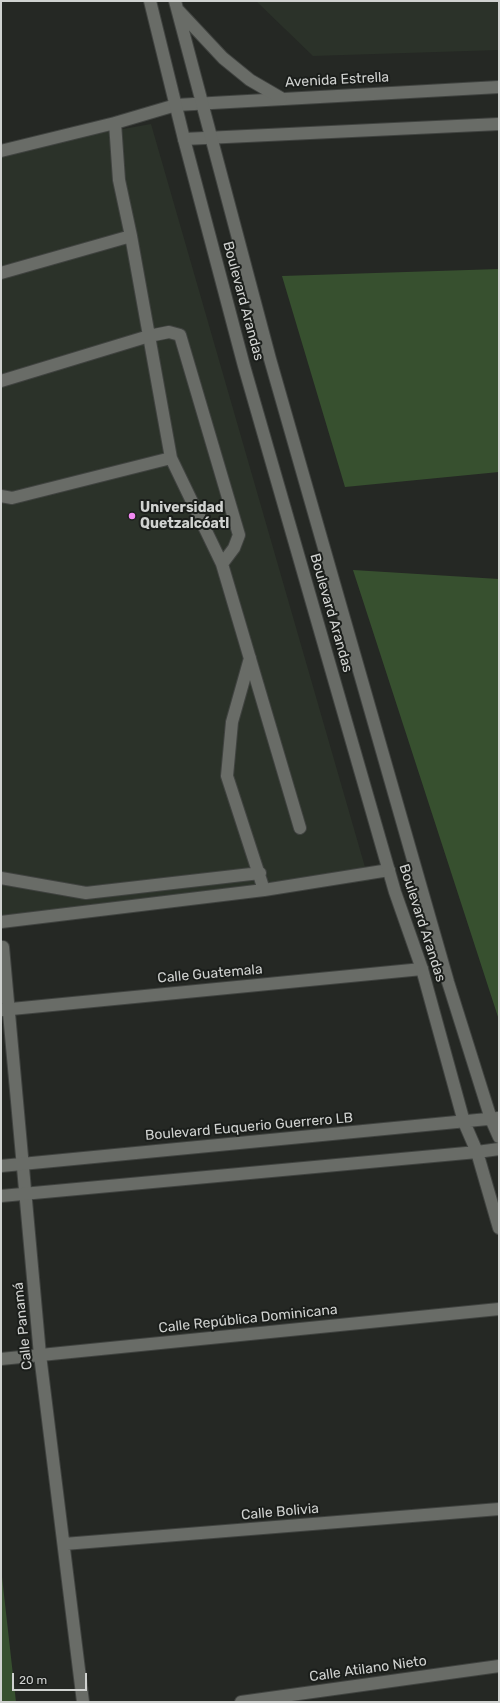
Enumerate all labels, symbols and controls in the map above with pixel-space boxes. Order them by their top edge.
street label: Avenida Estrella [284,69,390,91]
street label: Boulevard Arandas [219,239,267,363]
place label: Universidad Quetzalcóatl [140,500,229,532]
marker: Universidad Quetzalcóatl [127,511,137,521]
street label: Boulevard Arandas [306,552,356,674]
street label: Boulevard Arandas [395,862,449,984]
street label: Calle Guatemala [157,961,263,987]
street label: Boulevard Euquerio Guerrero LB [144,1110,354,1144]
street label: Calle Panamá [10,1281,36,1371]
street label: Calle República Dominicana [158,1301,338,1337]
street label: Calle Bolivia [240,1500,320,1524]
street label: Calle Atilano Nieto [308,1652,428,1686]
scale bar [14,1665,89,1691]
text: 20 m [19,1673,47,1687]

